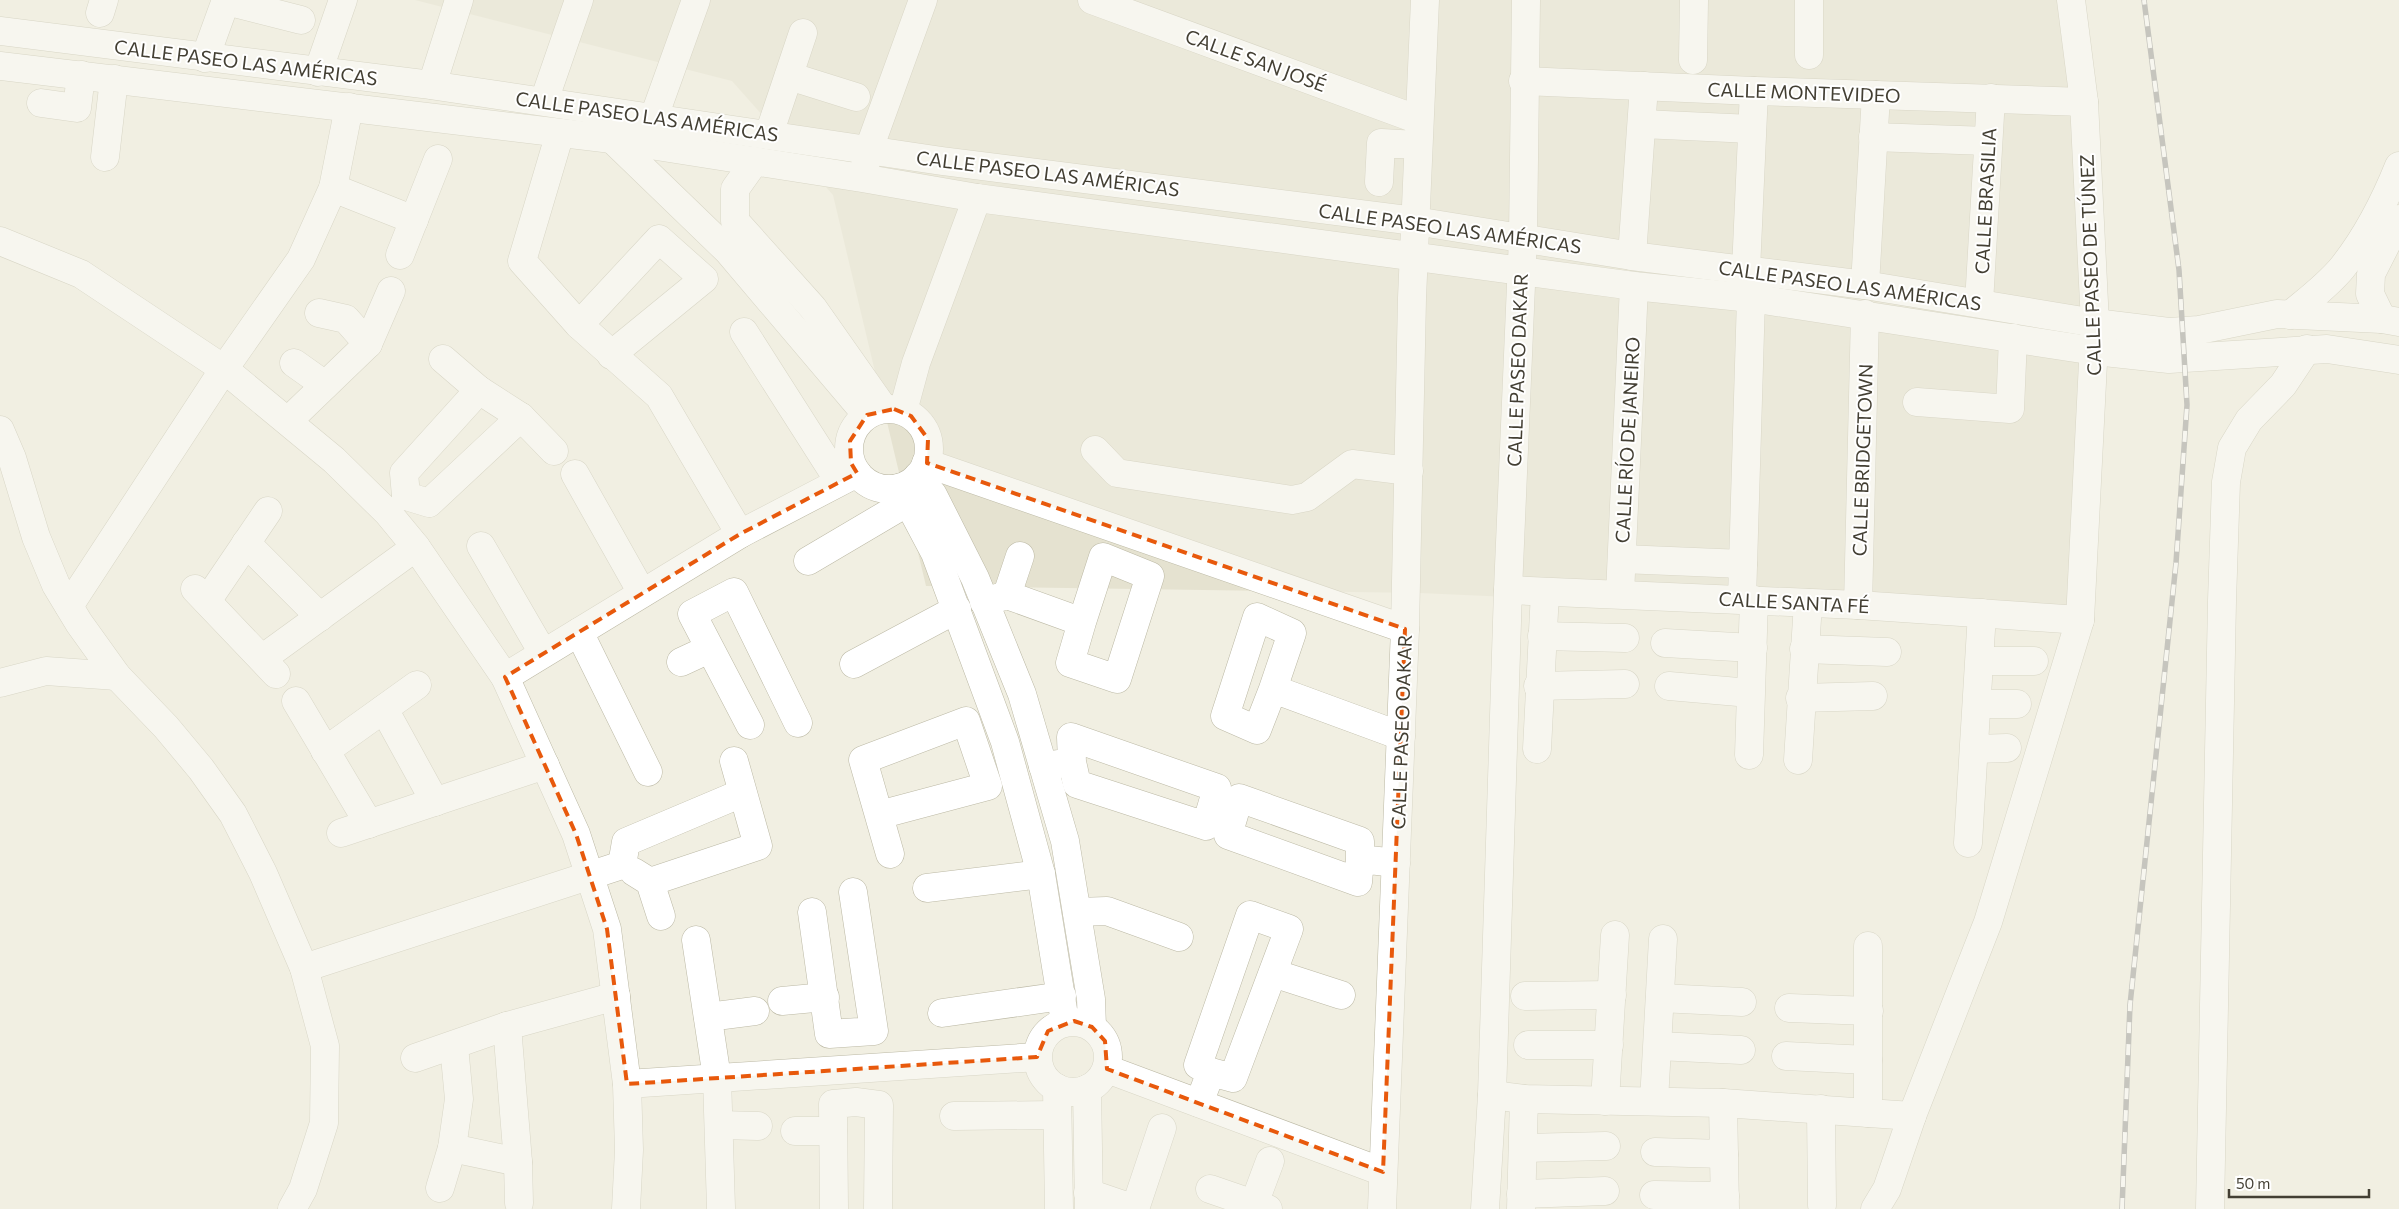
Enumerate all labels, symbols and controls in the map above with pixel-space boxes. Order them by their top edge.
street label: CALLE SAN JOSÉ [1182,24,1330,96]
street label: CALLE PASEO LAS AMÉRICAS [113,34,379,90]
street label: CALLE MONTEVIDEO [1707,77,1901,107]
street label: CALLE PASEO LAS AMÉRICAS [514,86,780,146]
street label: CALLE BRASILIA [1970,127,2000,275]
street label: CALLE PASEO LAS AMÉRICAS [915,145,1181,201]
street label: CALLE PASEO DE TÚNEZ [2074,154,2105,376]
street label: CALLE PASEO LAS AMÉRICAS [1317,198,1583,258]
street label: CALLE PASEO LAS AMÉRICAS [1717,255,1983,315]
street label: CALLE PASEO DAKAR [1502,273,1532,467]
street label: CALLE RÍO DE JANEIRO [1610,336,1644,544]
street label: CALLE BRIDGETOWN [1847,363,1877,557]
street label: CALLE SANTA FÉ [1718,587,1870,617]
street label: CALLE PASEO OAKAR [1386,634,1416,830]
scale bar [2229,1166,2369,1198]
text: 50 m [2236,1174,2270,1192]

